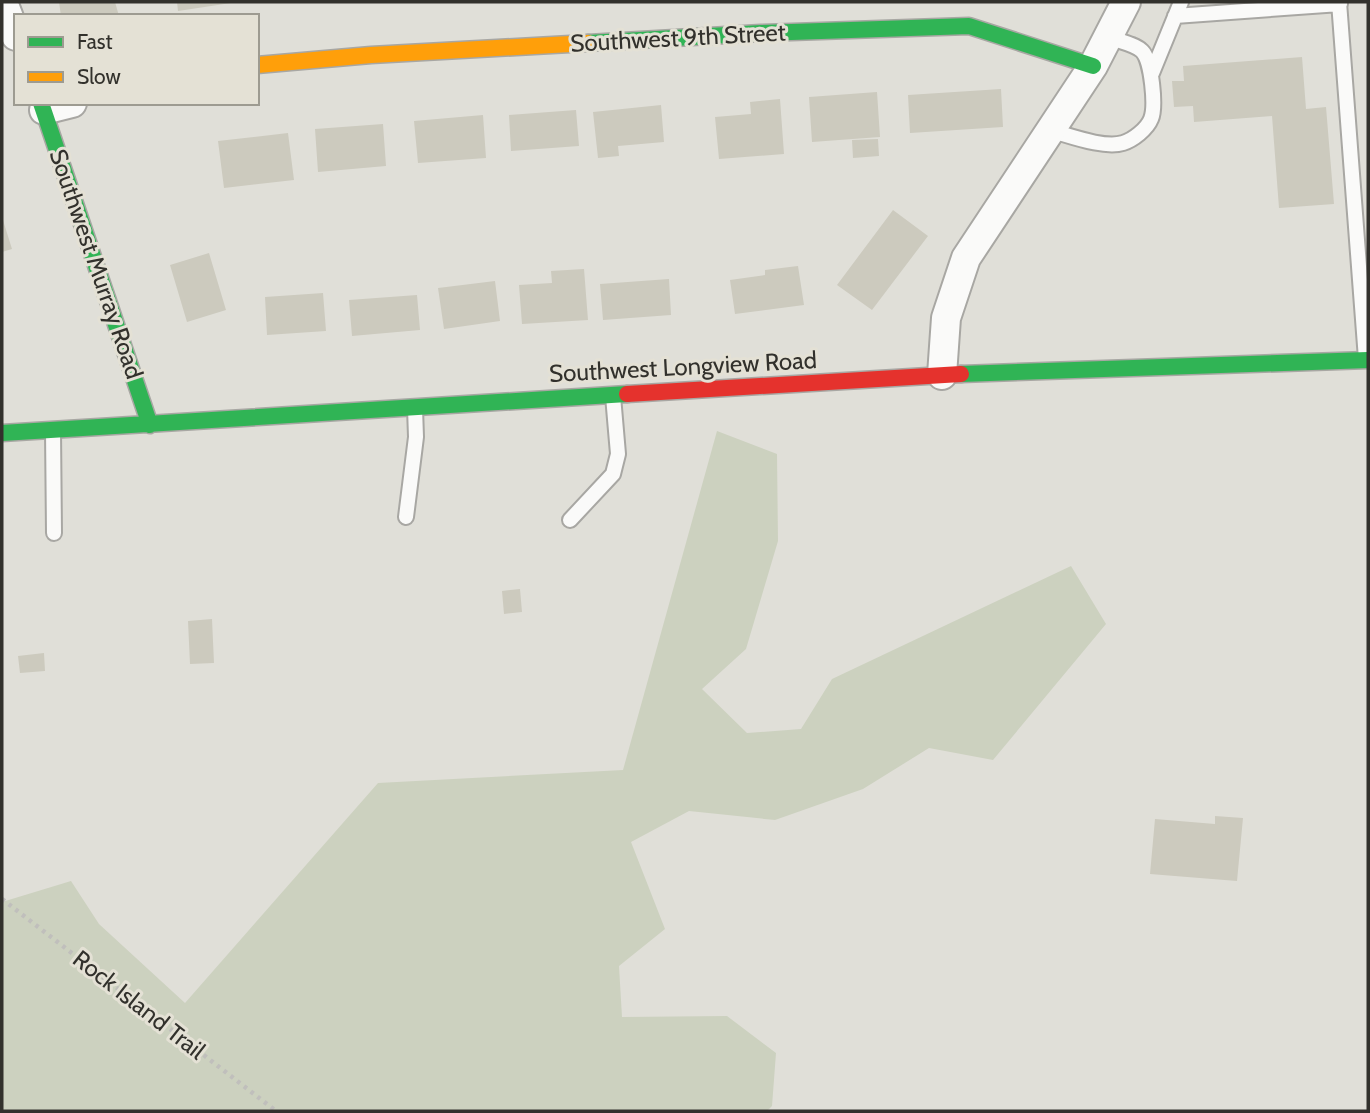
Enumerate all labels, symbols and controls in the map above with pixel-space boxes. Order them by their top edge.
legend [14,14,259,105]
street label: Southwest 9th Street [570,17,786,58]
text: Fast [77,29,113,54]
text: Slow [77,64,121,89]
street label: Southwest Murray Road [44,145,149,383]
street label: Southwest Longview Road [548,345,818,388]
street label: Rock Island Trail [67,944,211,1065]

